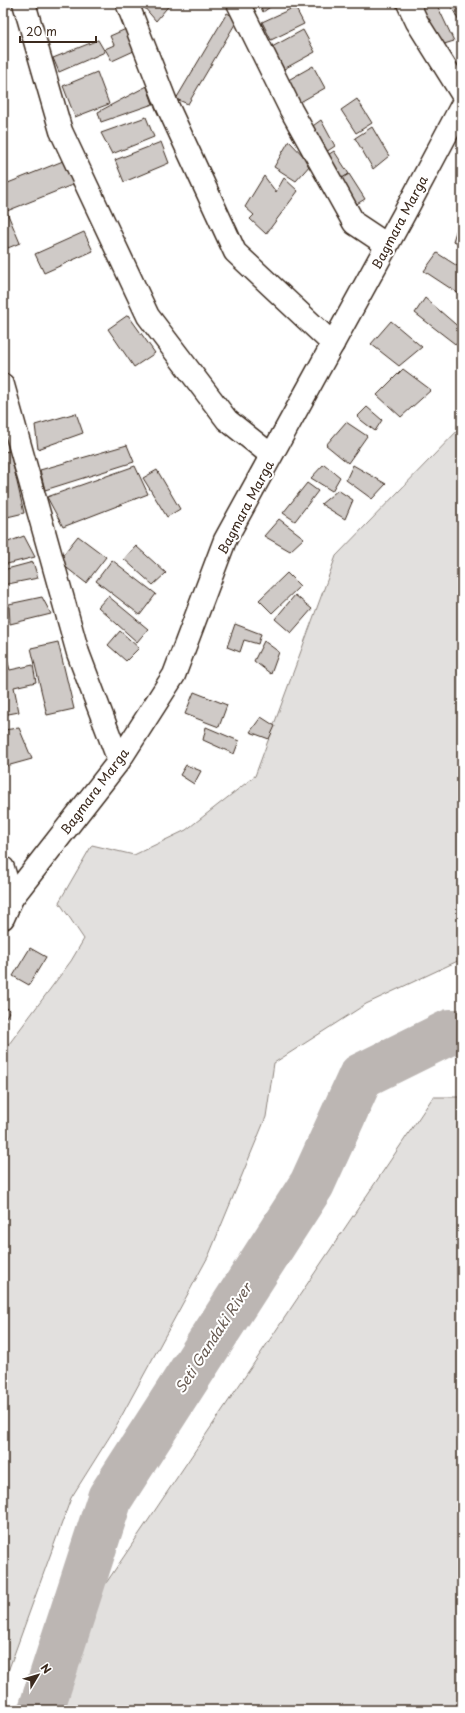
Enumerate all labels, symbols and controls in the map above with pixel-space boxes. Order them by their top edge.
scale bar [20,18,96,44]
text: 20 m [26,22,57,40]
street label: Bagmara Marga [366,171,432,272]
street label: Bagmara Marga [212,456,278,557]
street label: Bagmara Marga [55,743,133,838]
water label: Seti Gandaki River [170,1278,257,1397]
north arrow [18,1655,58,1695]
text: N [37,1660,56,1677]

